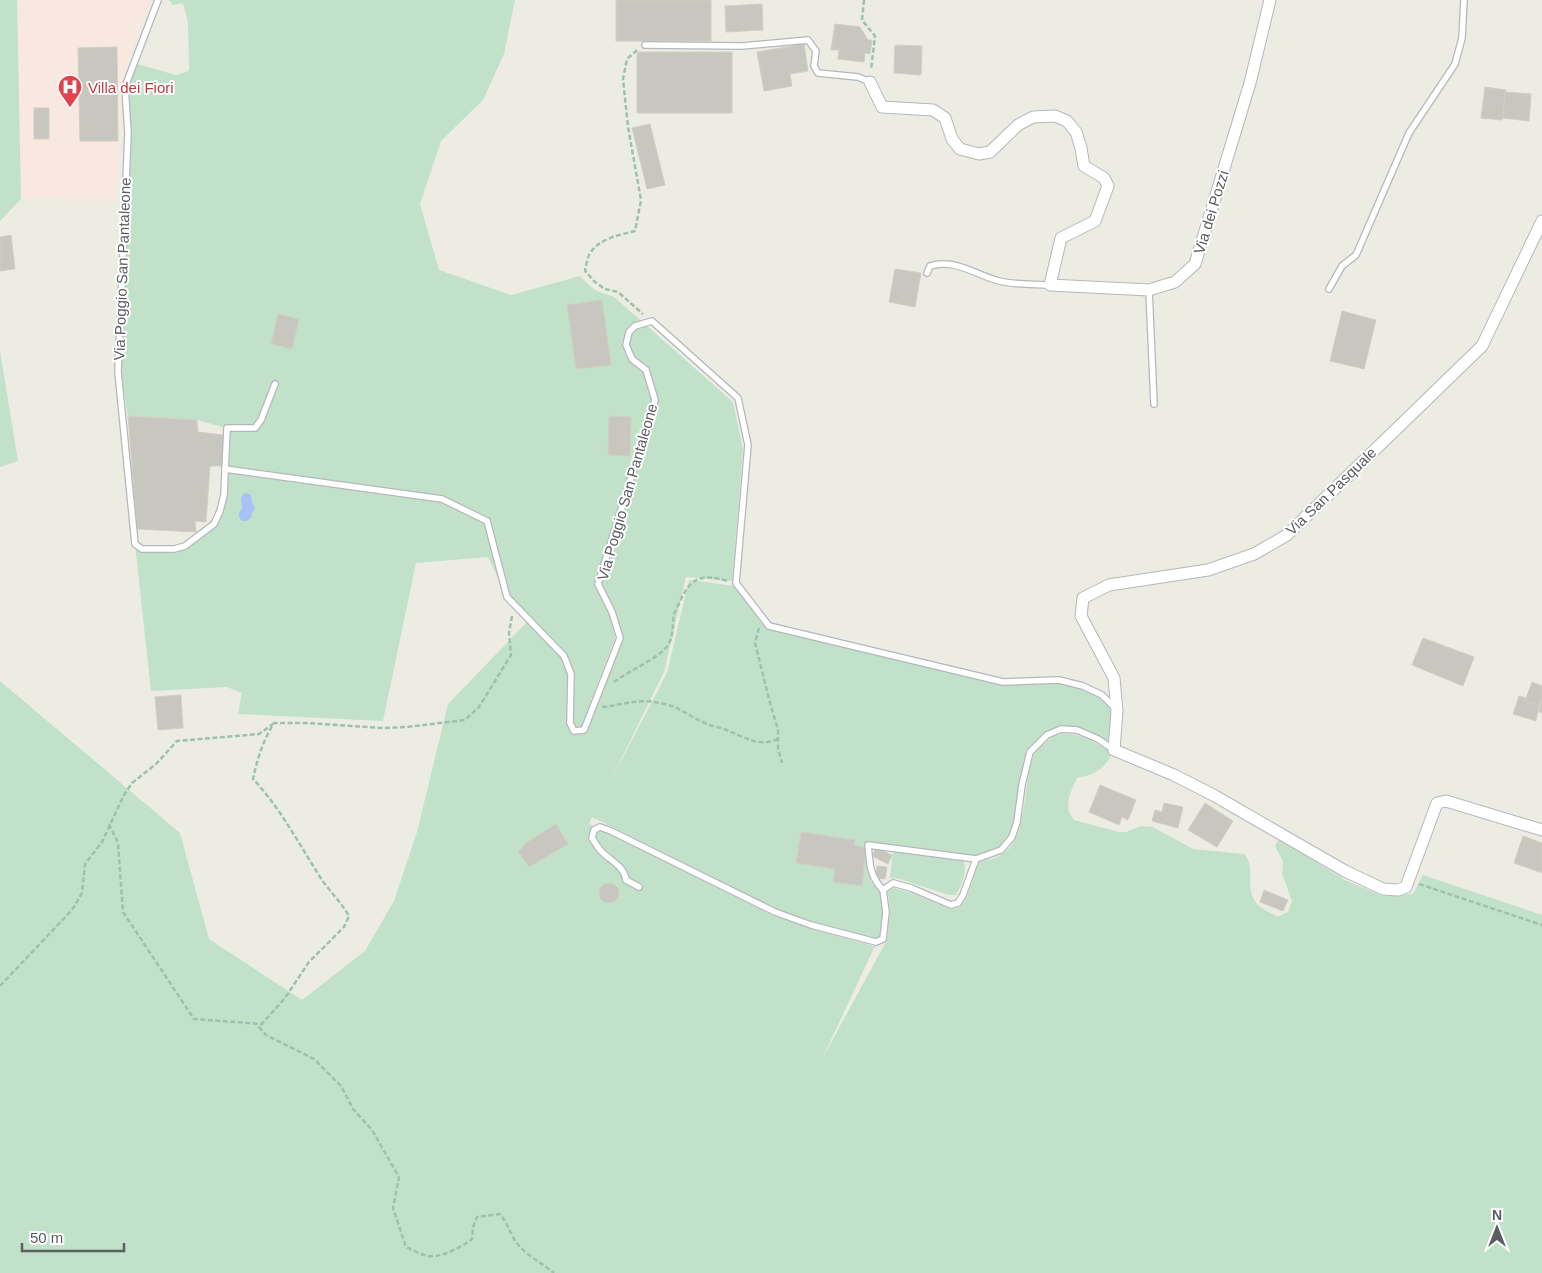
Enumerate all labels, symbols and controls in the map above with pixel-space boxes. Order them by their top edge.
hospital icon: Villa dei Fiori [57,74,83,108]
place label: Villa dei Fiori [88,79,174,96]
street label: Via dei Pozzi [1190,168,1232,256]
street label: Via Poggio San Pantaleone [110,177,134,361]
street label: Via Poggio San Pantaleone [594,402,660,582]
street label: Via San Pasquale [1282,444,1380,538]
north arrow [1472,1203,1522,1253]
text: N [1492,1207,1502,1223]
scale bar [22,1220,125,1252]
text: 50 m [30,1229,63,1246]

